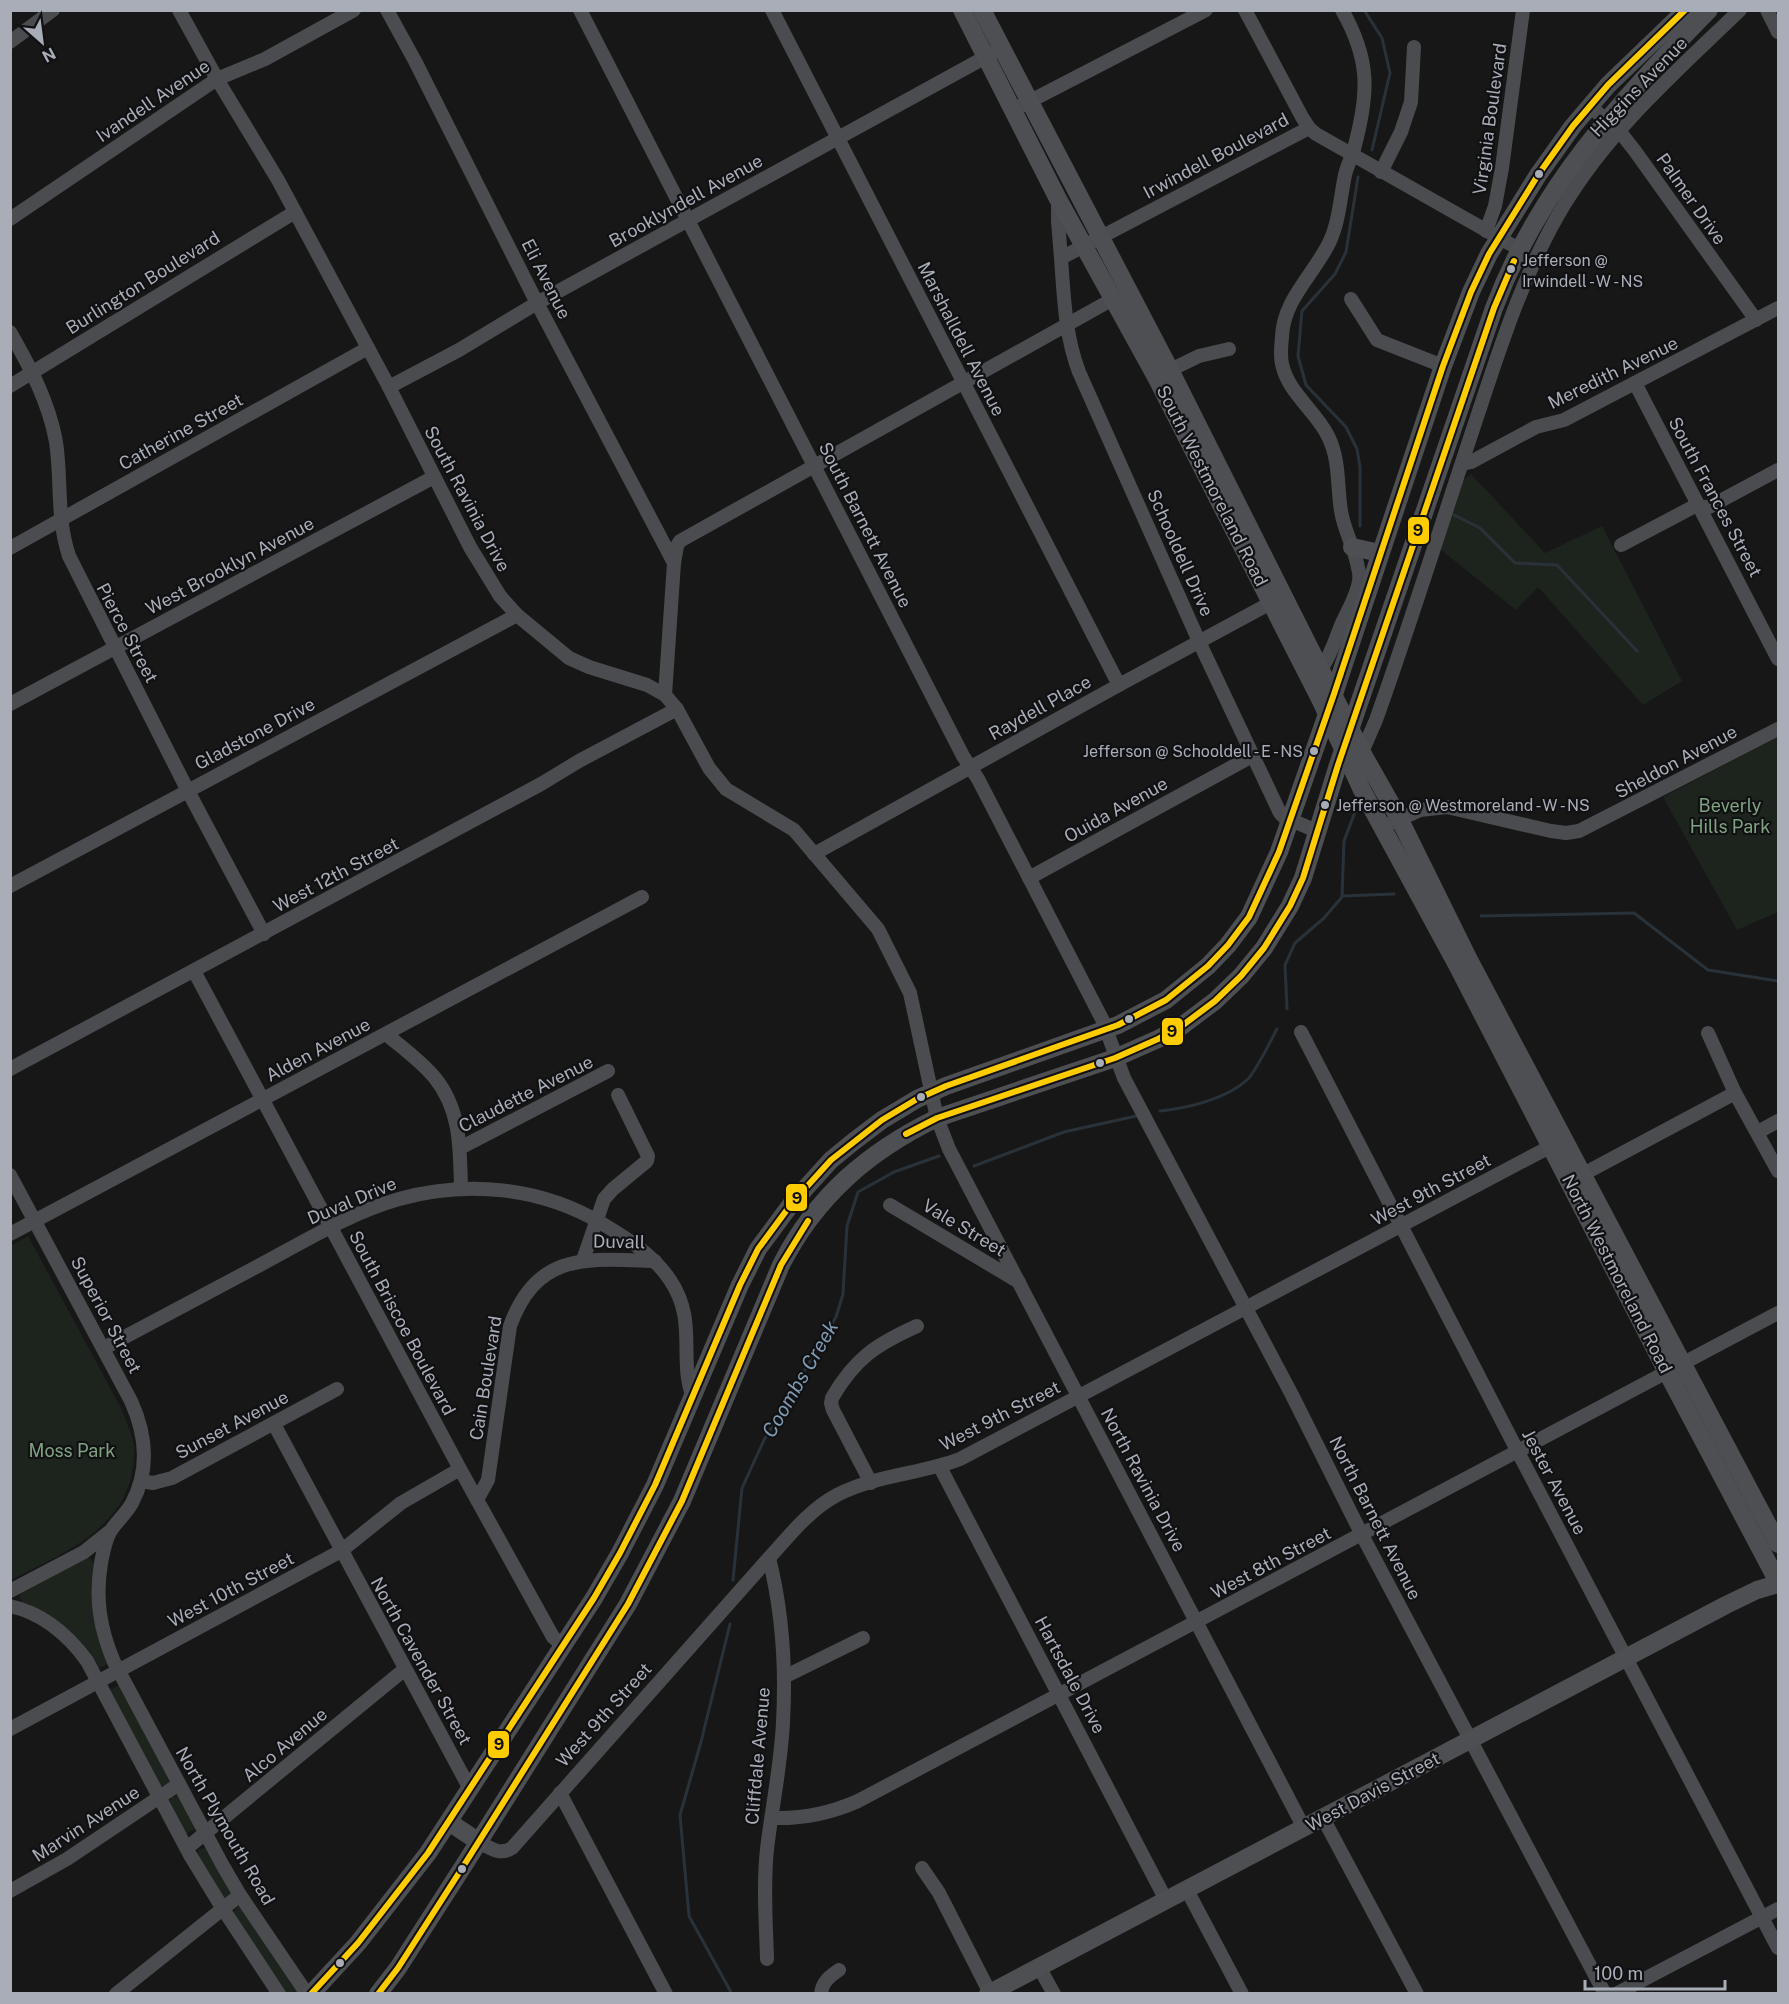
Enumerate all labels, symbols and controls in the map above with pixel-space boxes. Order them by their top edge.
north arrow [12,12,72,72]
street label: Higgins Avenue [1586,32,1692,141]
street label: Virginia Boulevard [1468,42,1511,196]
text: N [39,43,59,66]
street label: Ivandell Avenue [92,55,213,146]
street label: Irwindell Boulevard [1139,108,1292,203]
street label: Palmer Drive [1652,149,1731,249]
street label: Brooklyndell Avenue [605,150,766,252]
unlabelled marker [1533,168,1545,180]
street label: Burlington Boulevard [62,227,223,338]
street label: Eli Avenue [517,235,576,322]
place label: Jefferson @ Irwindell - W - NS [1522,251,1643,291]
street label: Marshalldell Avenue [913,258,1009,419]
marker: Jefferson @ Irwindell - W - NS [1505,263,1517,275]
street label: Meredith Avenue [1544,332,1681,413]
street label: South Westmoreland Road [1153,382,1272,590]
street label: Catherine Street [115,389,246,474]
street label: South Frances Street [1664,413,1766,580]
street label: South Ravinia Drive [420,422,515,575]
street label: South Barnett Avenue [815,438,916,611]
street label: Schooldell Drive [1143,486,1218,619]
street label: West Brooklyn Avenue [142,512,317,619]
line badge: 9 [1407,516,1430,545]
text: 9 [1413,521,1423,540]
street label: Pierce Street [92,579,162,686]
street label: Raydell Place [985,671,1095,744]
street label: Gladstone Drive [191,693,318,774]
street label: Sheldon Avenue [1611,721,1740,803]
place label: Jefferson @ Schooldell - E - NS [1083,742,1303,761]
marker: Jefferson @ Schooldell - E - NS [1308,745,1320,757]
street label: Ouida Avenue [1060,772,1171,847]
park label: Beverly Hills Park [1690,795,1770,837]
place label: Jefferson @ Westmoreland - W - NS [1336,796,1590,815]
marker: Jefferson @ Westmoreland - W - NS [1319,799,1331,811]
street label: West 12th Street [269,833,402,916]
street label: Alden Avenue [262,1013,374,1086]
unlabelled marker [1123,1013,1135,1025]
line badge: 9 [1161,1017,1184,1046]
text: 9 [1167,1022,1177,1041]
street label: Claudette Avenue [455,1051,596,1136]
unlabelled marker [1094,1057,1106,1069]
unlabelled marker [915,1091,927,1103]
street label: West 9th Street [1367,1149,1494,1230]
street label: North Westmoreland Road [1558,1171,1677,1377]
street label: Duval Drive [304,1172,399,1229]
line badge: 9 [785,1183,808,1212]
text: 9 [792,1189,802,1208]
street label: Vale Street [919,1195,1010,1261]
street label: South Briscoe Boulevard [345,1227,460,1419]
street label: Duvall [593,1231,645,1252]
street label: Superior Street [67,1253,146,1377]
street label: Cain Boulevard [465,1314,506,1442]
water label: Coombs Creek [757,1316,843,1442]
street label: West 9th Street [936,1376,1063,1455]
street label: Sunset Avenue [172,1386,292,1463]
street label: North Ravinia Drive [1097,1404,1190,1555]
street label: Jester Avenue [1518,1426,1591,1538]
street label: North Barnett Avenue [1325,1433,1426,1603]
park label: Moss Park [29,1440,115,1461]
street label: West 8th Street [1207,1522,1334,1603]
street label: West 10th Street [164,1548,297,1632]
street label: North Cavender Street [367,1573,476,1748]
street label: Hartsdale Drive [1031,1613,1110,1737]
street label: West 9th Street [552,1658,656,1771]
street label: Cliffdale Avenue [741,1686,774,1826]
street label: Alco Avenue [238,1703,331,1786]
line badge: 9 [487,1730,510,1759]
text: 9 [494,1735,504,1754]
street label: North Plymouth Road [172,1743,279,1908]
street label: West Davis Street [1302,1747,1443,1836]
street label: Marvin Avenue [28,1781,143,1866]
unlabelled marker [456,1863,468,1875]
scale bar [1585,1953,1724,1991]
unlabelled marker [334,1957,346,1969]
text: 100 m [1594,1963,1643,1984]

